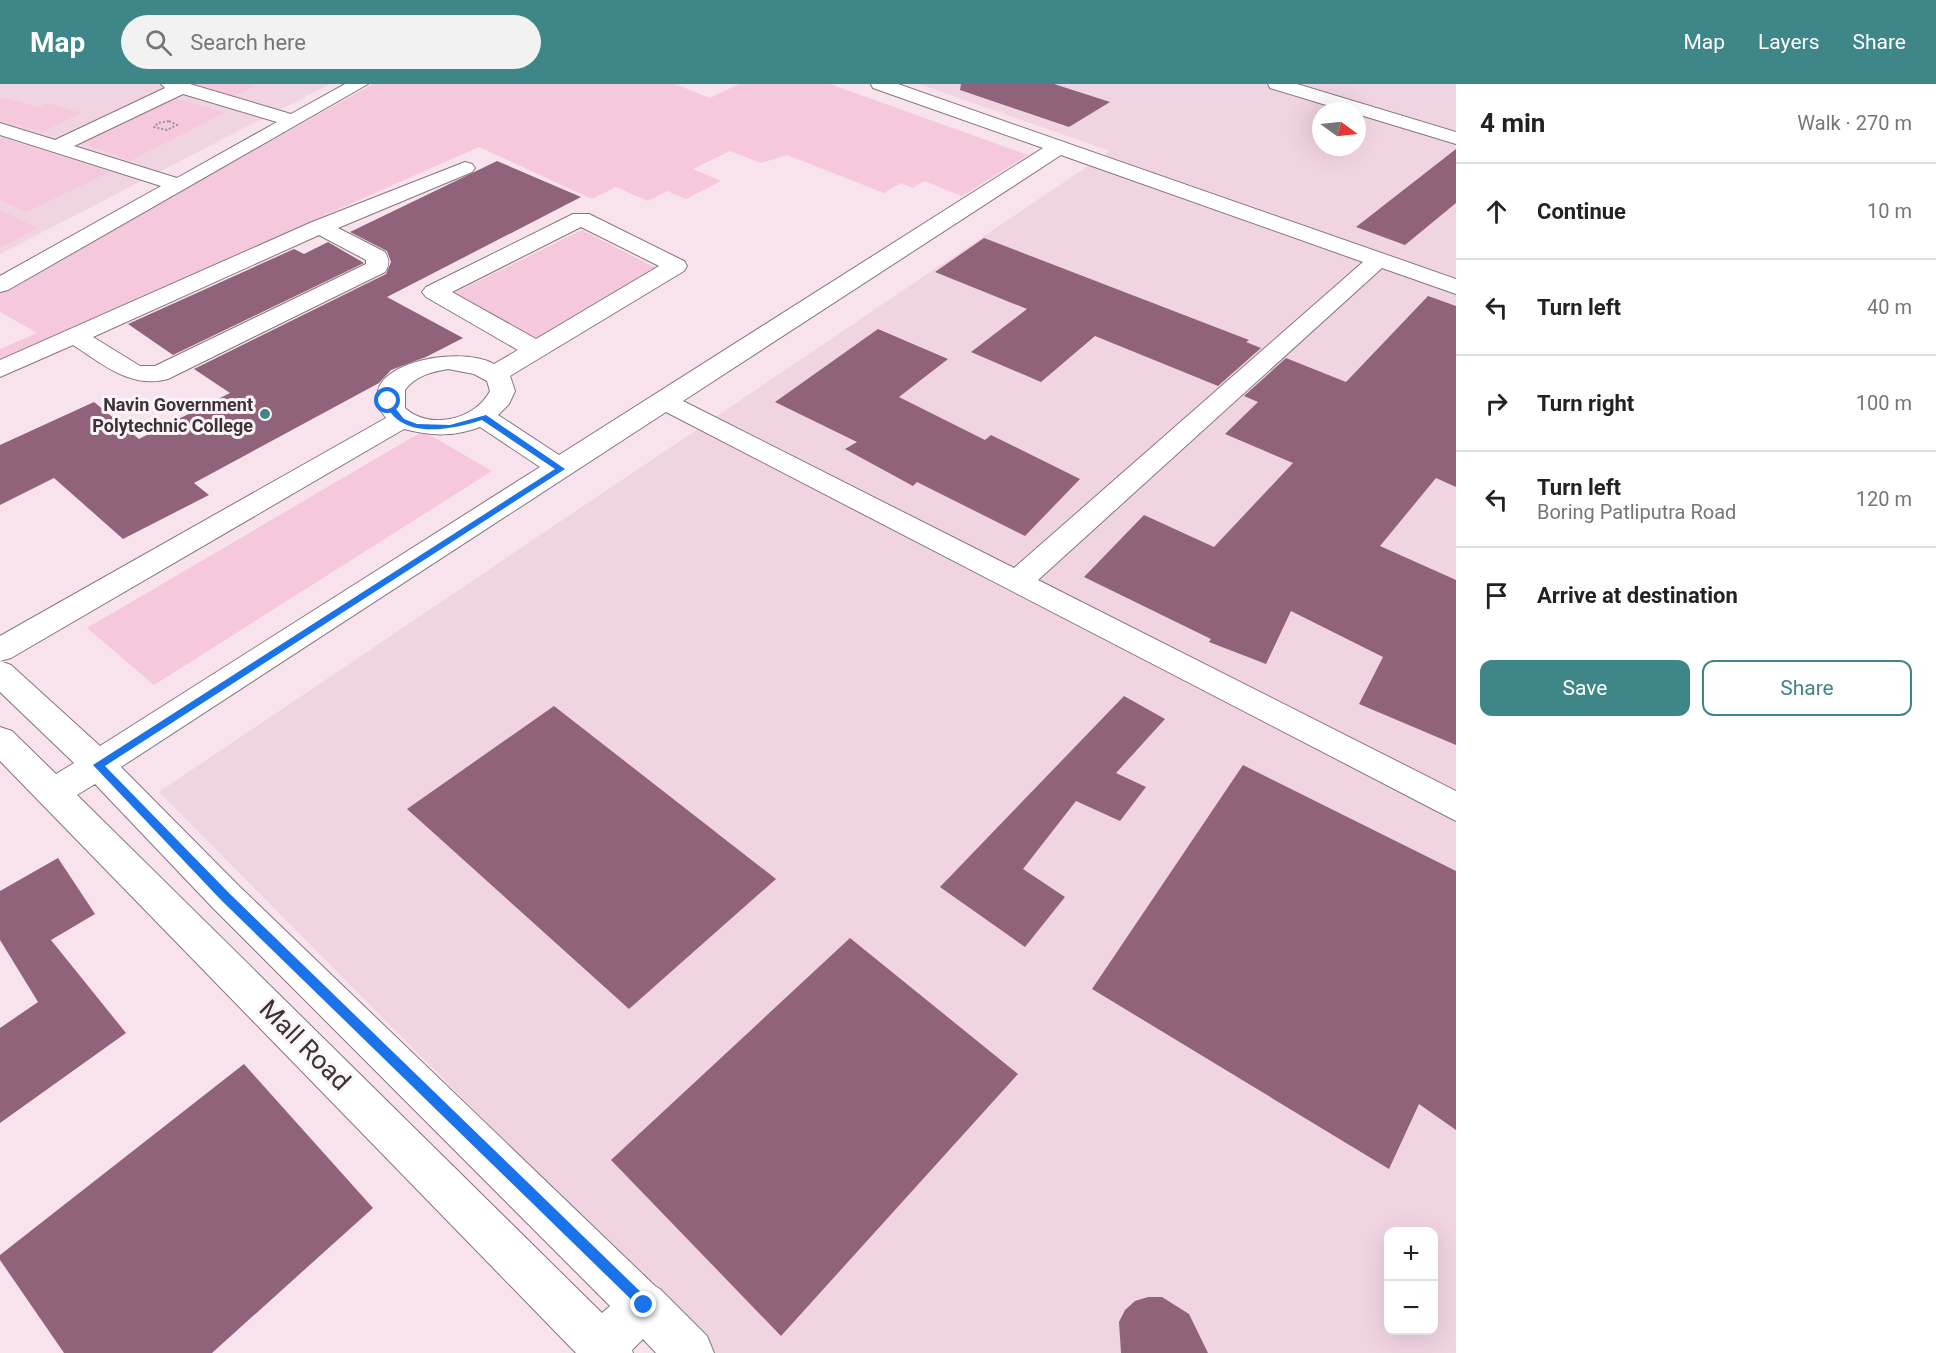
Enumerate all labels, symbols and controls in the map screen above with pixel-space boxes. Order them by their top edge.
search box [121,15,541,69]
text: Map [30,26,85,59]
icon: search [142,26,175,59]
text: Search here [190,30,306,55]
text: Map [1683,30,1725,54]
text: Layers [1758,30,1819,54]
text: Share [1852,30,1906,54]
north arrow [1312,102,1366,156]
text: 4 min [1480,108,1545,138]
text: Walk · 270 m [1797,111,1912,135]
icon: ahead [1480,195,1513,228]
text: Continue [1537,199,1626,224]
text: 10 m [1867,199,1912,223]
icon: left [1480,291,1513,324]
text: Turn left [1537,295,1621,320]
text: 40 m [1867,295,1912,319]
route start [374,387,400,413]
icon: right [1480,387,1513,420]
text: Turn right [1537,391,1634,416]
text: 100 m [1856,391,1912,415]
place label: Navin Government Polytechnic College [92,394,253,436]
marker: Navin Government Polytechnic College [258,407,272,421]
text: Turn left [1537,475,1621,500]
icon: left [1480,483,1513,516]
text: 120 m [1856,487,1912,511]
text: Boring Patliputra Road [1537,500,1736,524]
icon: arrive [1480,579,1513,612]
text: Arrive at destination [1537,583,1738,608]
button: Save [1480,660,1690,716]
button: Share [1702,660,1912,716]
street label: Mall Road [254,994,356,1096]
map controls [1384,1227,1438,1335]
button: + [1384,1227,1438,1281]
button: − [1384,1281,1438,1335]
route end [630,1291,656,1317]

